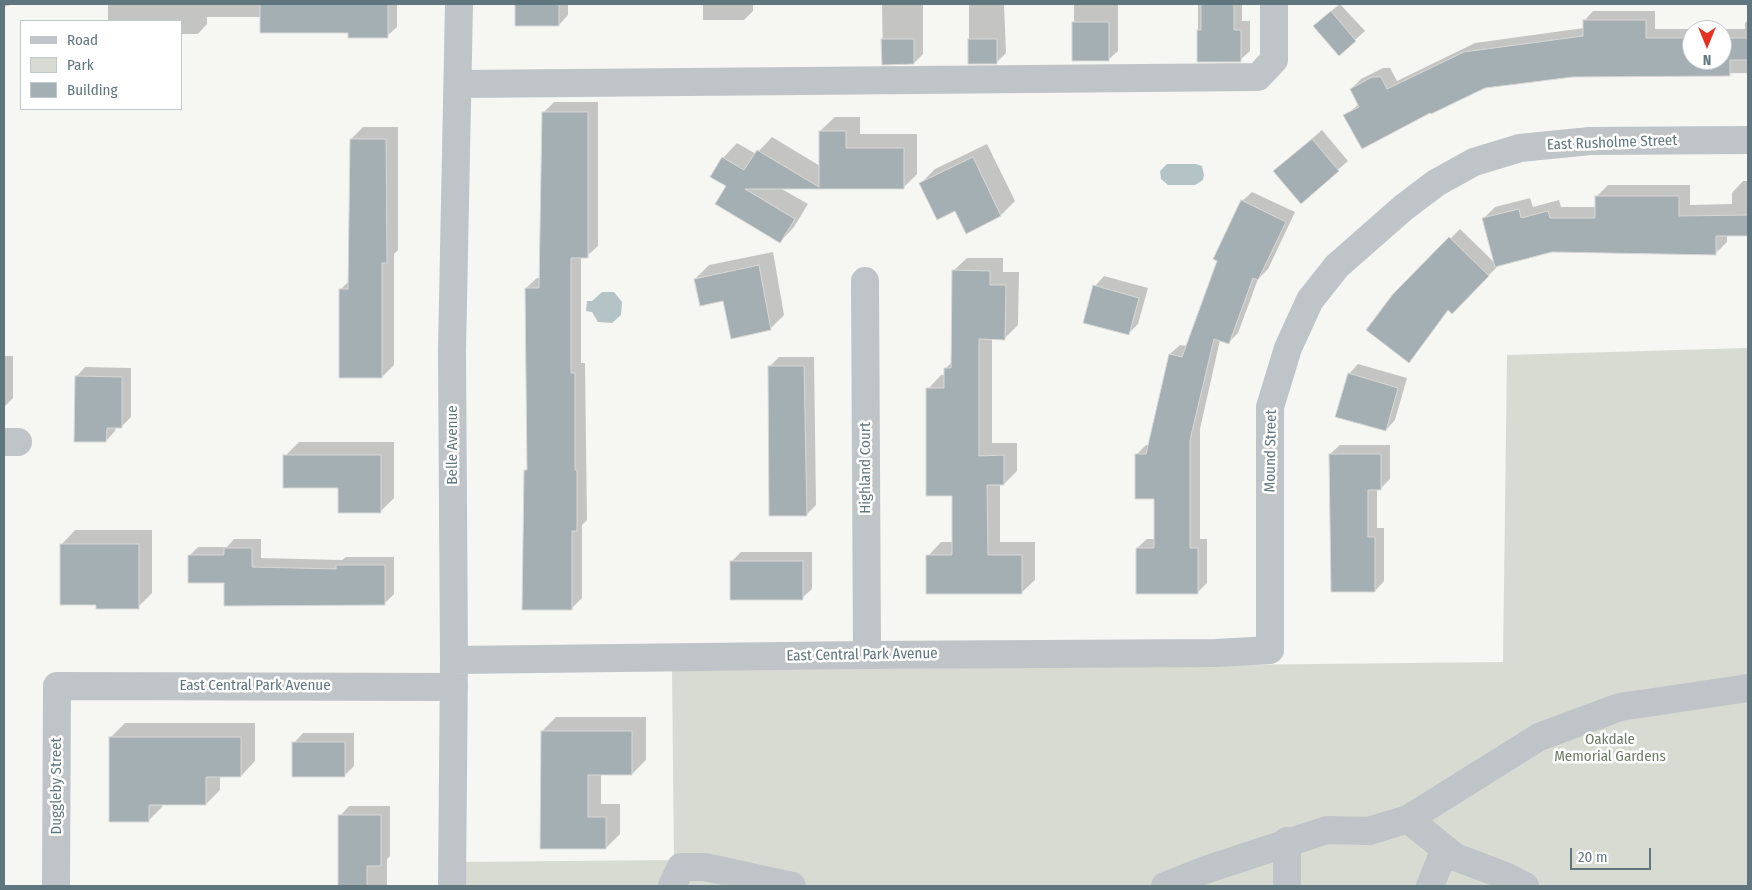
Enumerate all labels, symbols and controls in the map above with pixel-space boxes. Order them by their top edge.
legend [20,20,182,110]
north arrow [1682,20,1732,70]
text: Road [67,31,98,49]
text: N [1703,51,1711,68]
text: Park [67,56,94,74]
text: Building [67,81,118,99]
street label: East Rusholme Street [1546,132,1678,154]
street label: Belle Avenue [444,405,462,485]
street label: Mound Street [1261,409,1281,493]
street label: Highland Court [857,422,875,514]
street label: East Central Park Avenue [786,645,938,665]
street label: East Central Park Avenue [179,677,331,695]
park label: Oakdale Memorial Gardens [1554,731,1666,766]
street label: Duggleby Street [48,738,66,834]
scale bar [1572,838,1653,870]
text: 20 m [1578,848,1608,866]

